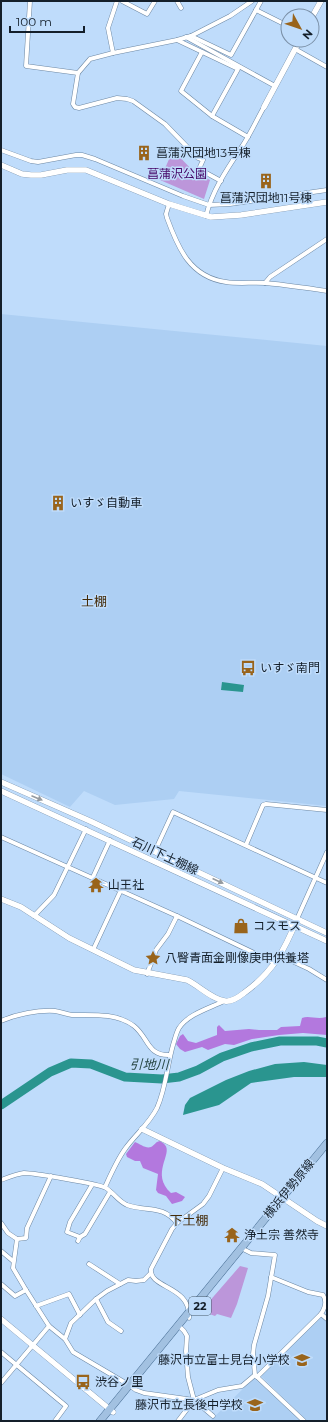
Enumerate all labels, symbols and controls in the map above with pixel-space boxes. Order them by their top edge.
scale bar [10,8,84,34]
north arrow [280,8,320,48]
text: 100 m [16,14,52,29]
text: N [299,27,316,42]
building icon: 菖蒲沢団地13号棟 [135,144,153,162]
place label: 菖蒲沢団地13号棟 [156,145,251,160]
park label: 菖蒲沢公園 [147,166,207,181]
building icon: 菖蒲沢団地11号棟 [257,172,275,190]
place label: 菖蒲沢団地11号棟 [220,190,312,205]
building icon: いすゞ自動車 [49,494,67,512]
place label: いすゞ自動車 [70,495,142,510]
district label: 土棚 [81,593,107,609]
bus stop icon: いすゞ南門 [239,659,257,677]
place label: いすゞ南門 [260,660,320,675]
one-way arrow [31,795,42,801]
street label: 石川下土棚線 [129,834,201,878]
temple icon: 山王社 [87,876,105,894]
place label: 山王社 [108,877,144,892]
one-way arrow [213,878,224,884]
shop icon: コスモス [232,917,250,935]
place label: コスモス [253,918,301,933]
place icon: 八臀青面金剛像庚申供養塔 [144,949,162,967]
place label: 八臀青面金剛像庚申供養塔 [165,950,309,965]
water label: 引地川 [129,1056,171,1072]
street label: 横浜伊勢原線 [260,1156,317,1221]
district label: 下土棚 [169,1212,209,1228]
temple icon: 浄土宗 善然寺 [223,1226,241,1244]
place label: 浄土宗 善然寺 [244,1227,319,1242]
road number: 22 [189,1297,211,1315]
school or university icon: 藤沢市立富士見台小学校 [293,1351,311,1369]
place label: 藤沢市立富士見台小学校 [158,1352,290,1367]
bus stop icon: 渋谷ノ里 [74,1373,92,1391]
place label: 渋谷ノ里 [95,1374,143,1389]
school or university icon: 藤沢市立長後中学校 [246,1396,264,1414]
place label: 藤沢市立長後中学校 [135,1397,243,1412]

